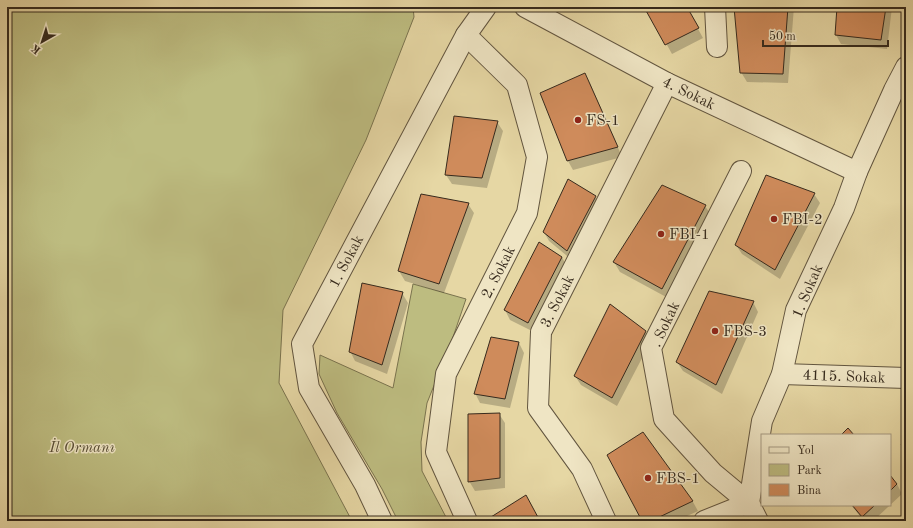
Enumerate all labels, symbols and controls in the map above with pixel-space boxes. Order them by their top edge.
north arrow [22,22,62,62]
scale bar [763,22,888,48]
text: 50 m [769,30,796,43]
text: K [29,41,43,56]
street label: 4. Sokak [660,75,717,114]
place label: FS-1 [586,114,620,129]
marker: FS-1 [573,115,583,125]
place label: FBI-2 [782,213,823,228]
marker: FBI-2 [769,214,779,224]
place label: FBI-1 [669,228,710,243]
marker: FBI-1 [656,229,666,239]
street label: 1. Sokak [327,233,367,290]
street label: 2. Sokak [480,244,519,301]
street label: 1. Sokak [790,262,826,321]
street label: 3. Sokak [539,273,578,330]
street label: . Sokak [649,299,683,350]
place label: FBS-3 [723,325,767,340]
marker: FBS-3 [710,326,720,336]
street label: 4115. Sokak [802,369,886,386]
legend [761,434,891,506]
park label: İl Ormanı [48,438,115,456]
text: Yol [797,445,814,457]
text: Park [797,465,822,477]
place label: FBS-1 [656,472,700,487]
marker: FBS-1 [643,473,653,483]
text: Bina [797,485,821,497]

